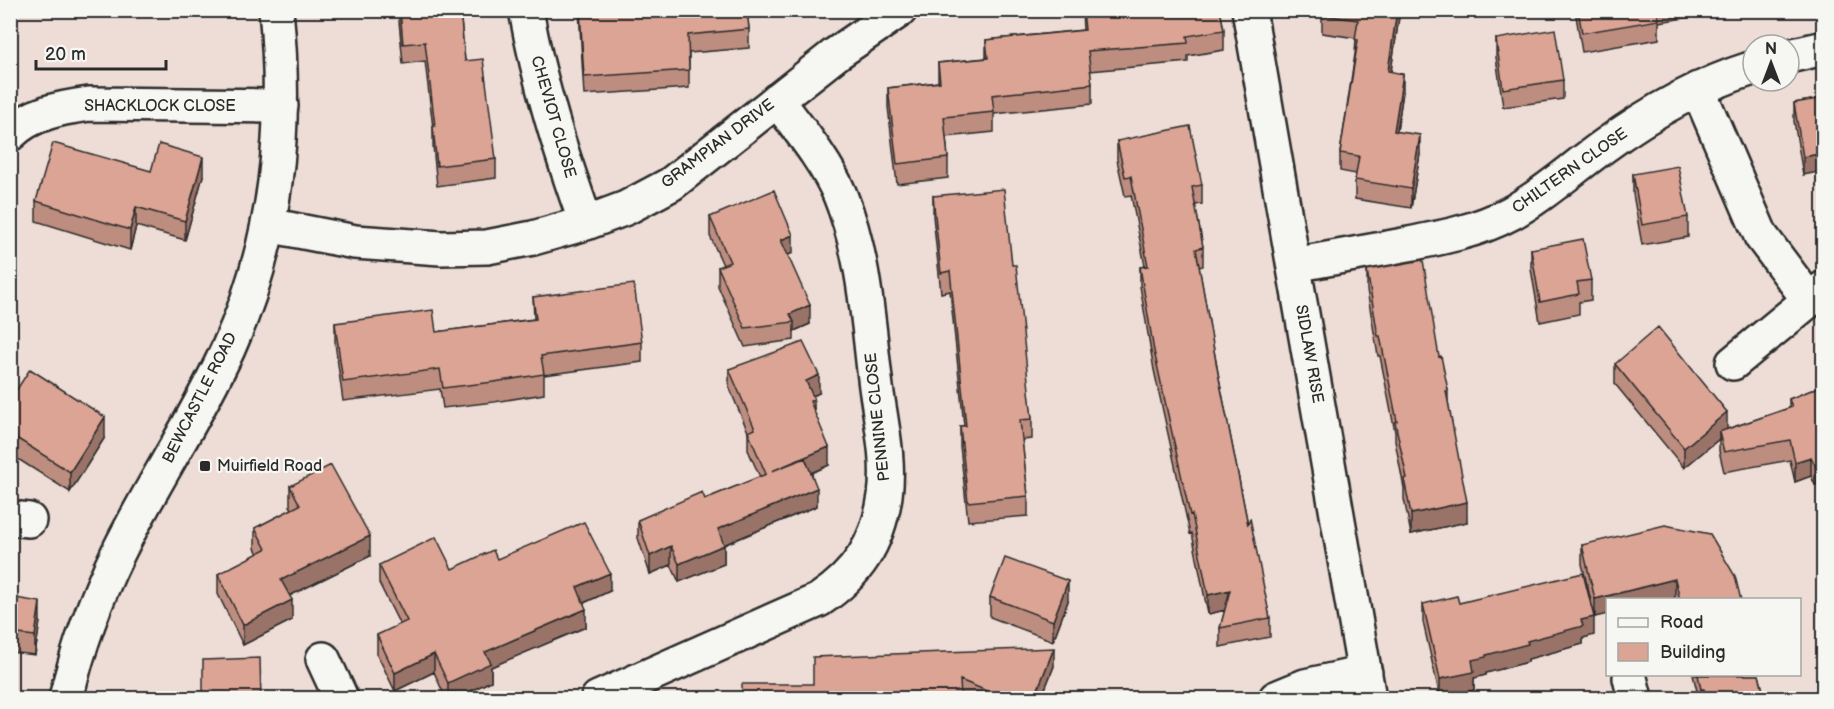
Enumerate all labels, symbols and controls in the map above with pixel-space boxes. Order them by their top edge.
scale bar [36,33,166,71]
north arrow [1741,33,1801,93]
text: N [1765,40,1777,59]
text: 20 m [45,44,86,65]
street label: CHEVIOT CLOSE [526,54,580,180]
street label: GRAMPIAN DRIVE [658,95,778,193]
street label: SHACKLOCK CLOSE [84,97,236,116]
street label: CHILTERN CLOSE [1509,124,1631,218]
street label: SIDLAW RISE [1291,303,1327,405]
street label: BEWCASTLE ROAD [159,329,241,467]
street label: PENNINE CLOSE [862,352,894,482]
place label: Muirfield Road [217,457,322,476]
marker: Muirfield Road [198,459,212,473]
legend [1606,598,1801,676]
text: Road [1660,612,1704,633]
text: Building [1660,642,1726,663]

